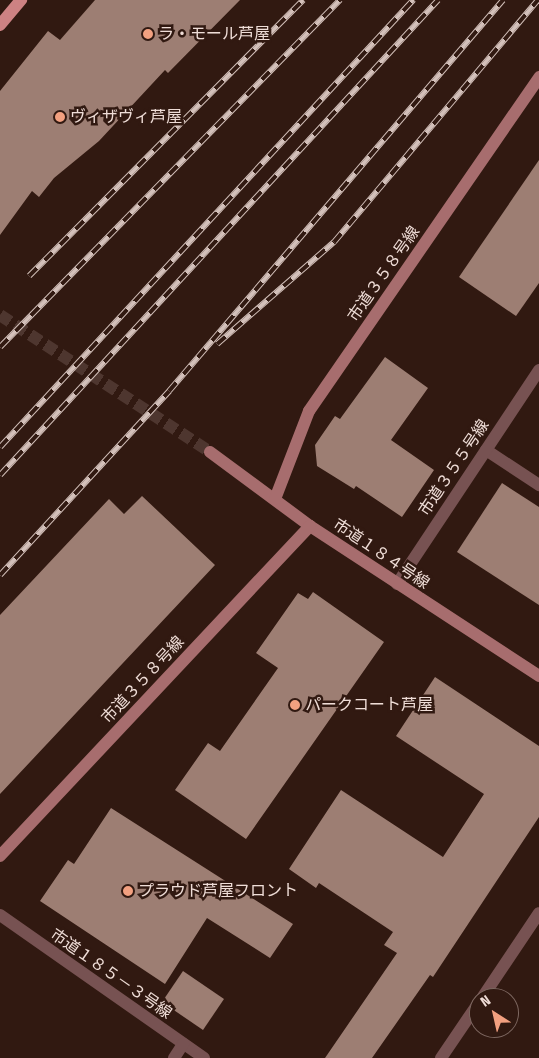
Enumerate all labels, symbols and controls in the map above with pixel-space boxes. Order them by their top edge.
place label: ラ・モール芦屋 [158,24,270,44]
marker: ラ・モール芦屋 [142,28,154,40]
place label: ヴィザヴィ芦屋 [70,107,182,127]
marker: ヴィザヴィ芦屋 [54,111,66,123]
street label: 市道３５８号線 [344,223,424,325]
street label: 市道３５５号線 [415,416,493,520]
street label: 市道１８４号線 [329,515,433,593]
street label: 市道３５８号線 [98,632,188,728]
place label: パークコート芦屋 [305,695,433,715]
marker: パークコート芦屋 [289,699,301,711]
place label: プラウド芦屋フロント [138,881,298,901]
marker: プラウド芦屋フロント [122,885,134,897]
street label: 市道１８５－３号線 [47,925,175,1023]
north arrow [469,988,519,1038]
text: N [477,992,494,1010]

